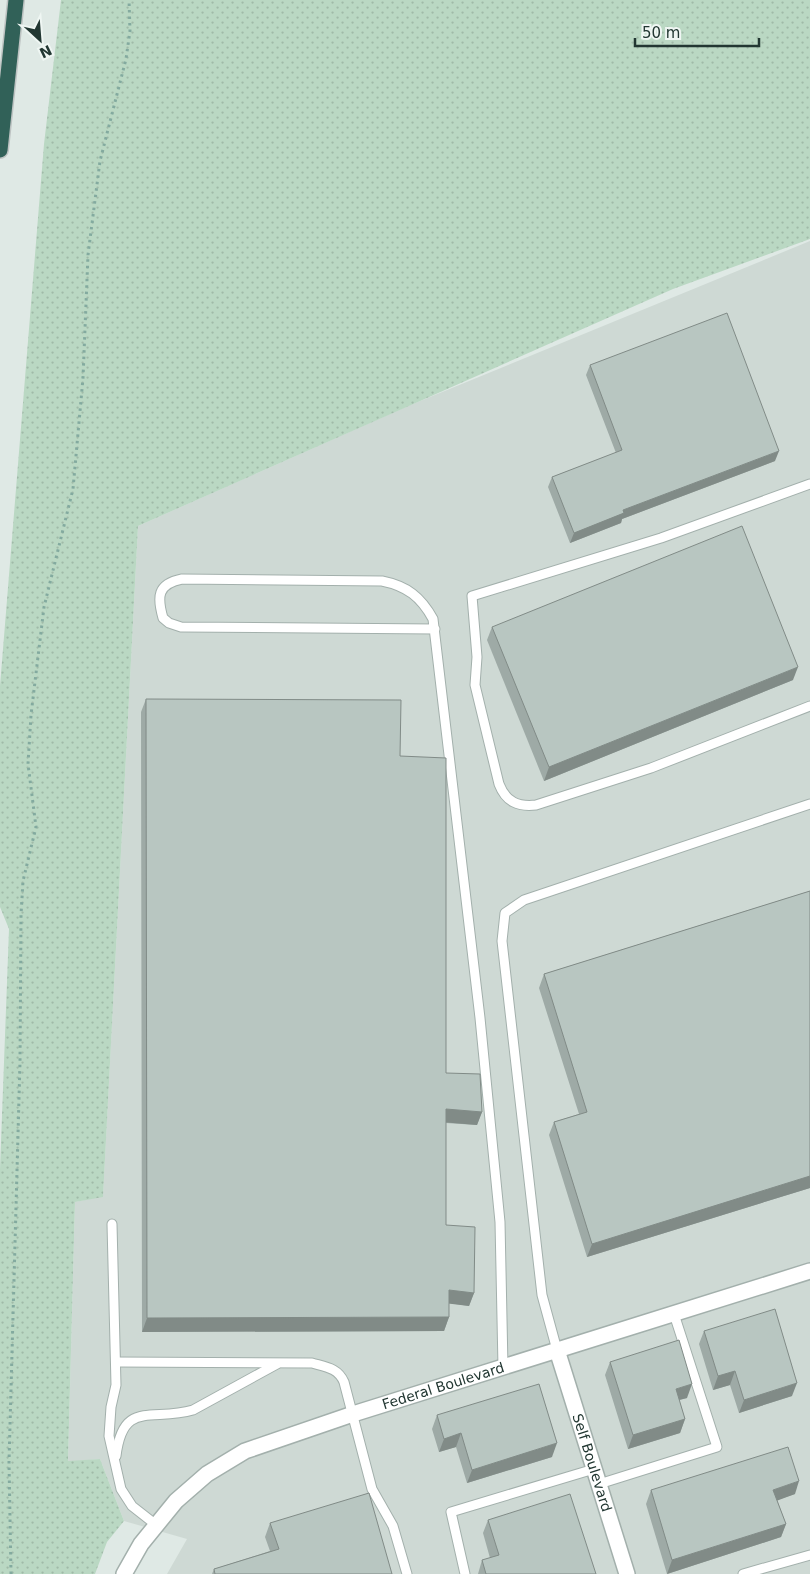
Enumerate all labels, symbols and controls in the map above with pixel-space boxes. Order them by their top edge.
north arrow [15,15,65,65]
scale bar [635,15,759,47]
text: 50 m [642,24,680,42]
text: N [37,42,54,61]
street label: Federal Boulevard [380,1359,506,1412]
street label: Self Boulevard [569,1412,615,1514]

